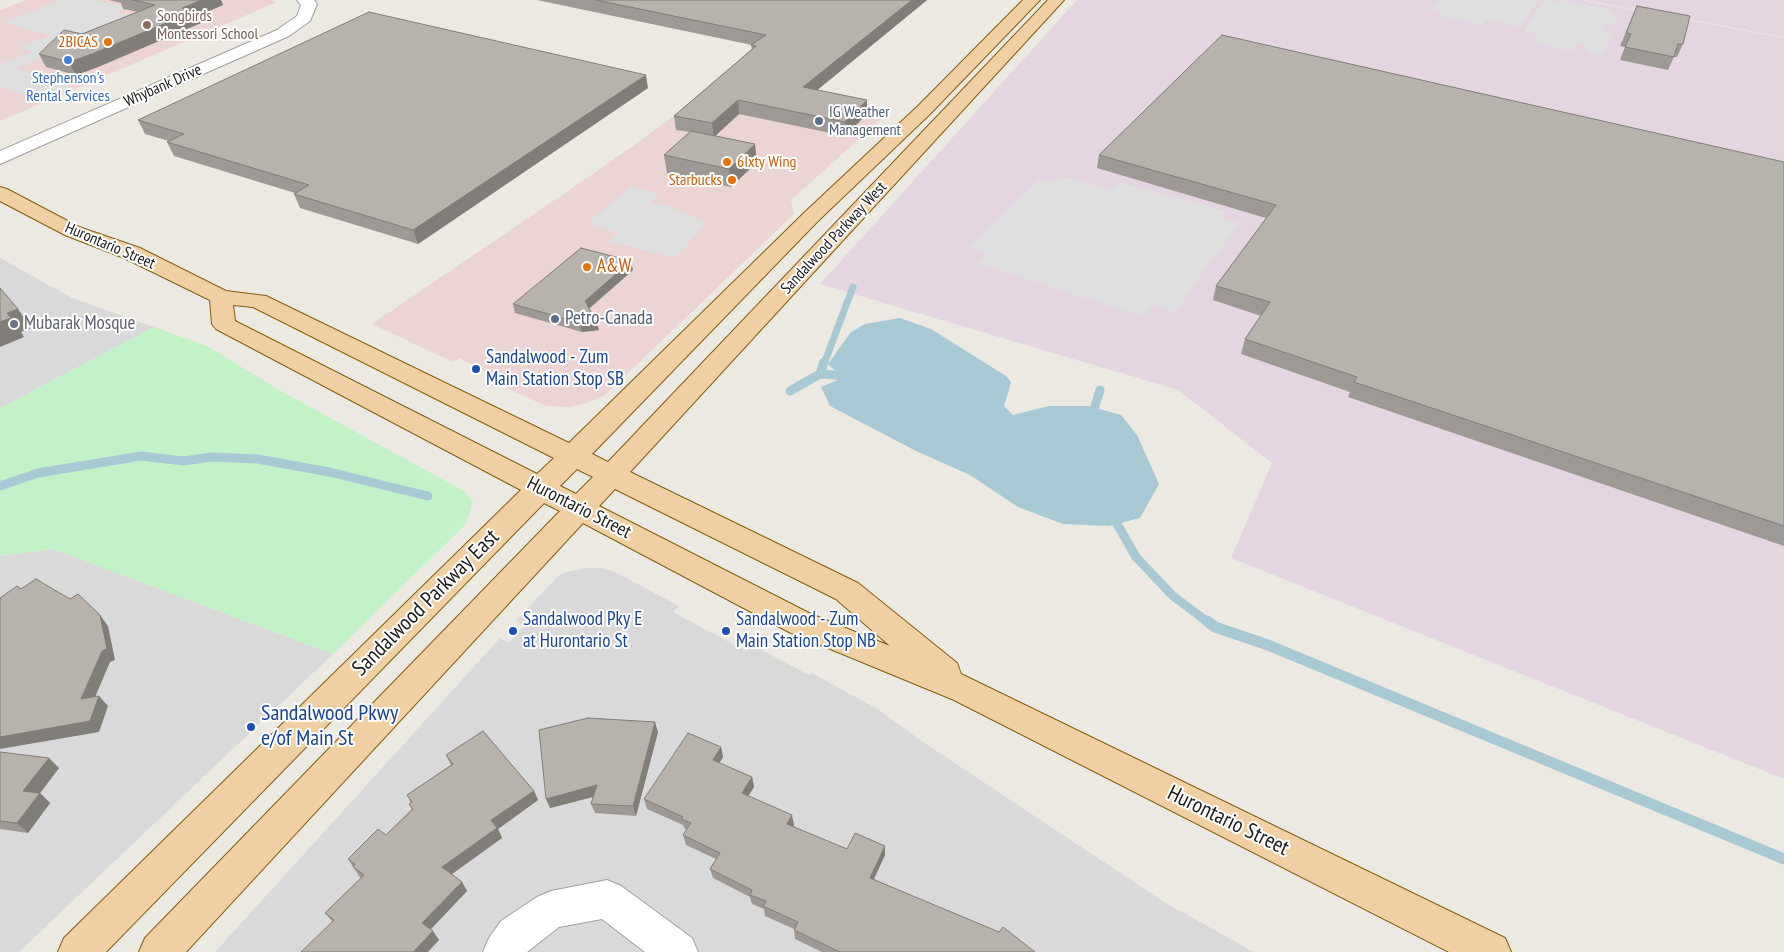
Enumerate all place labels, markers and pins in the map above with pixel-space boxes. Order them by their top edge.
place label: Songbirds Montessori School [157,6,258,44]
marker: Songbirds Montessori School [141,19,153,31]
place label: 2BICAS [58,32,98,52]
marker: 2BICAS [102,36,114,48]
marker: Stephenson's Rental Services [62,54,74,66]
place label: Stephenson's Rental Services [26,68,110,106]
place label: IG Weather Management [829,102,901,140]
marker: IG Weather Management [813,115,825,127]
place label: 6Ixty Wing [737,152,796,172]
marker: 6Ixty Wing [721,156,733,168]
place label: Starbucks [669,170,722,190]
marker: Starbucks [726,174,738,186]
place label: A&W [597,256,631,278]
marker: A&W [581,261,593,273]
place label: Petro-Canada [565,308,653,330]
place label: Mubarak Mosque [24,313,135,335]
marker: Petro-Canada [549,313,561,325]
marker: Mubarak Mosque [8,318,20,330]
place label: Sandalwood - Zum Main Station Stop SB [486,347,624,391]
marker: Sandalwood - Zum Main Station Stop SB [470,363,482,375]
place label: Sandalwood Pky E at Hurontario St [523,609,642,653]
place label: Sandalwood - Zum Main Station Stop NB [736,609,876,653]
marker: Sandalwood Pky E at Hurontario St [507,625,519,637]
marker: Sandalwood - Zum Main Station Stop NB [720,625,732,637]
place label: Sandalwood Pkwy e/of Main St [261,701,398,752]
marker: Sandalwood Pkwy e/of Main St [245,721,257,733]

